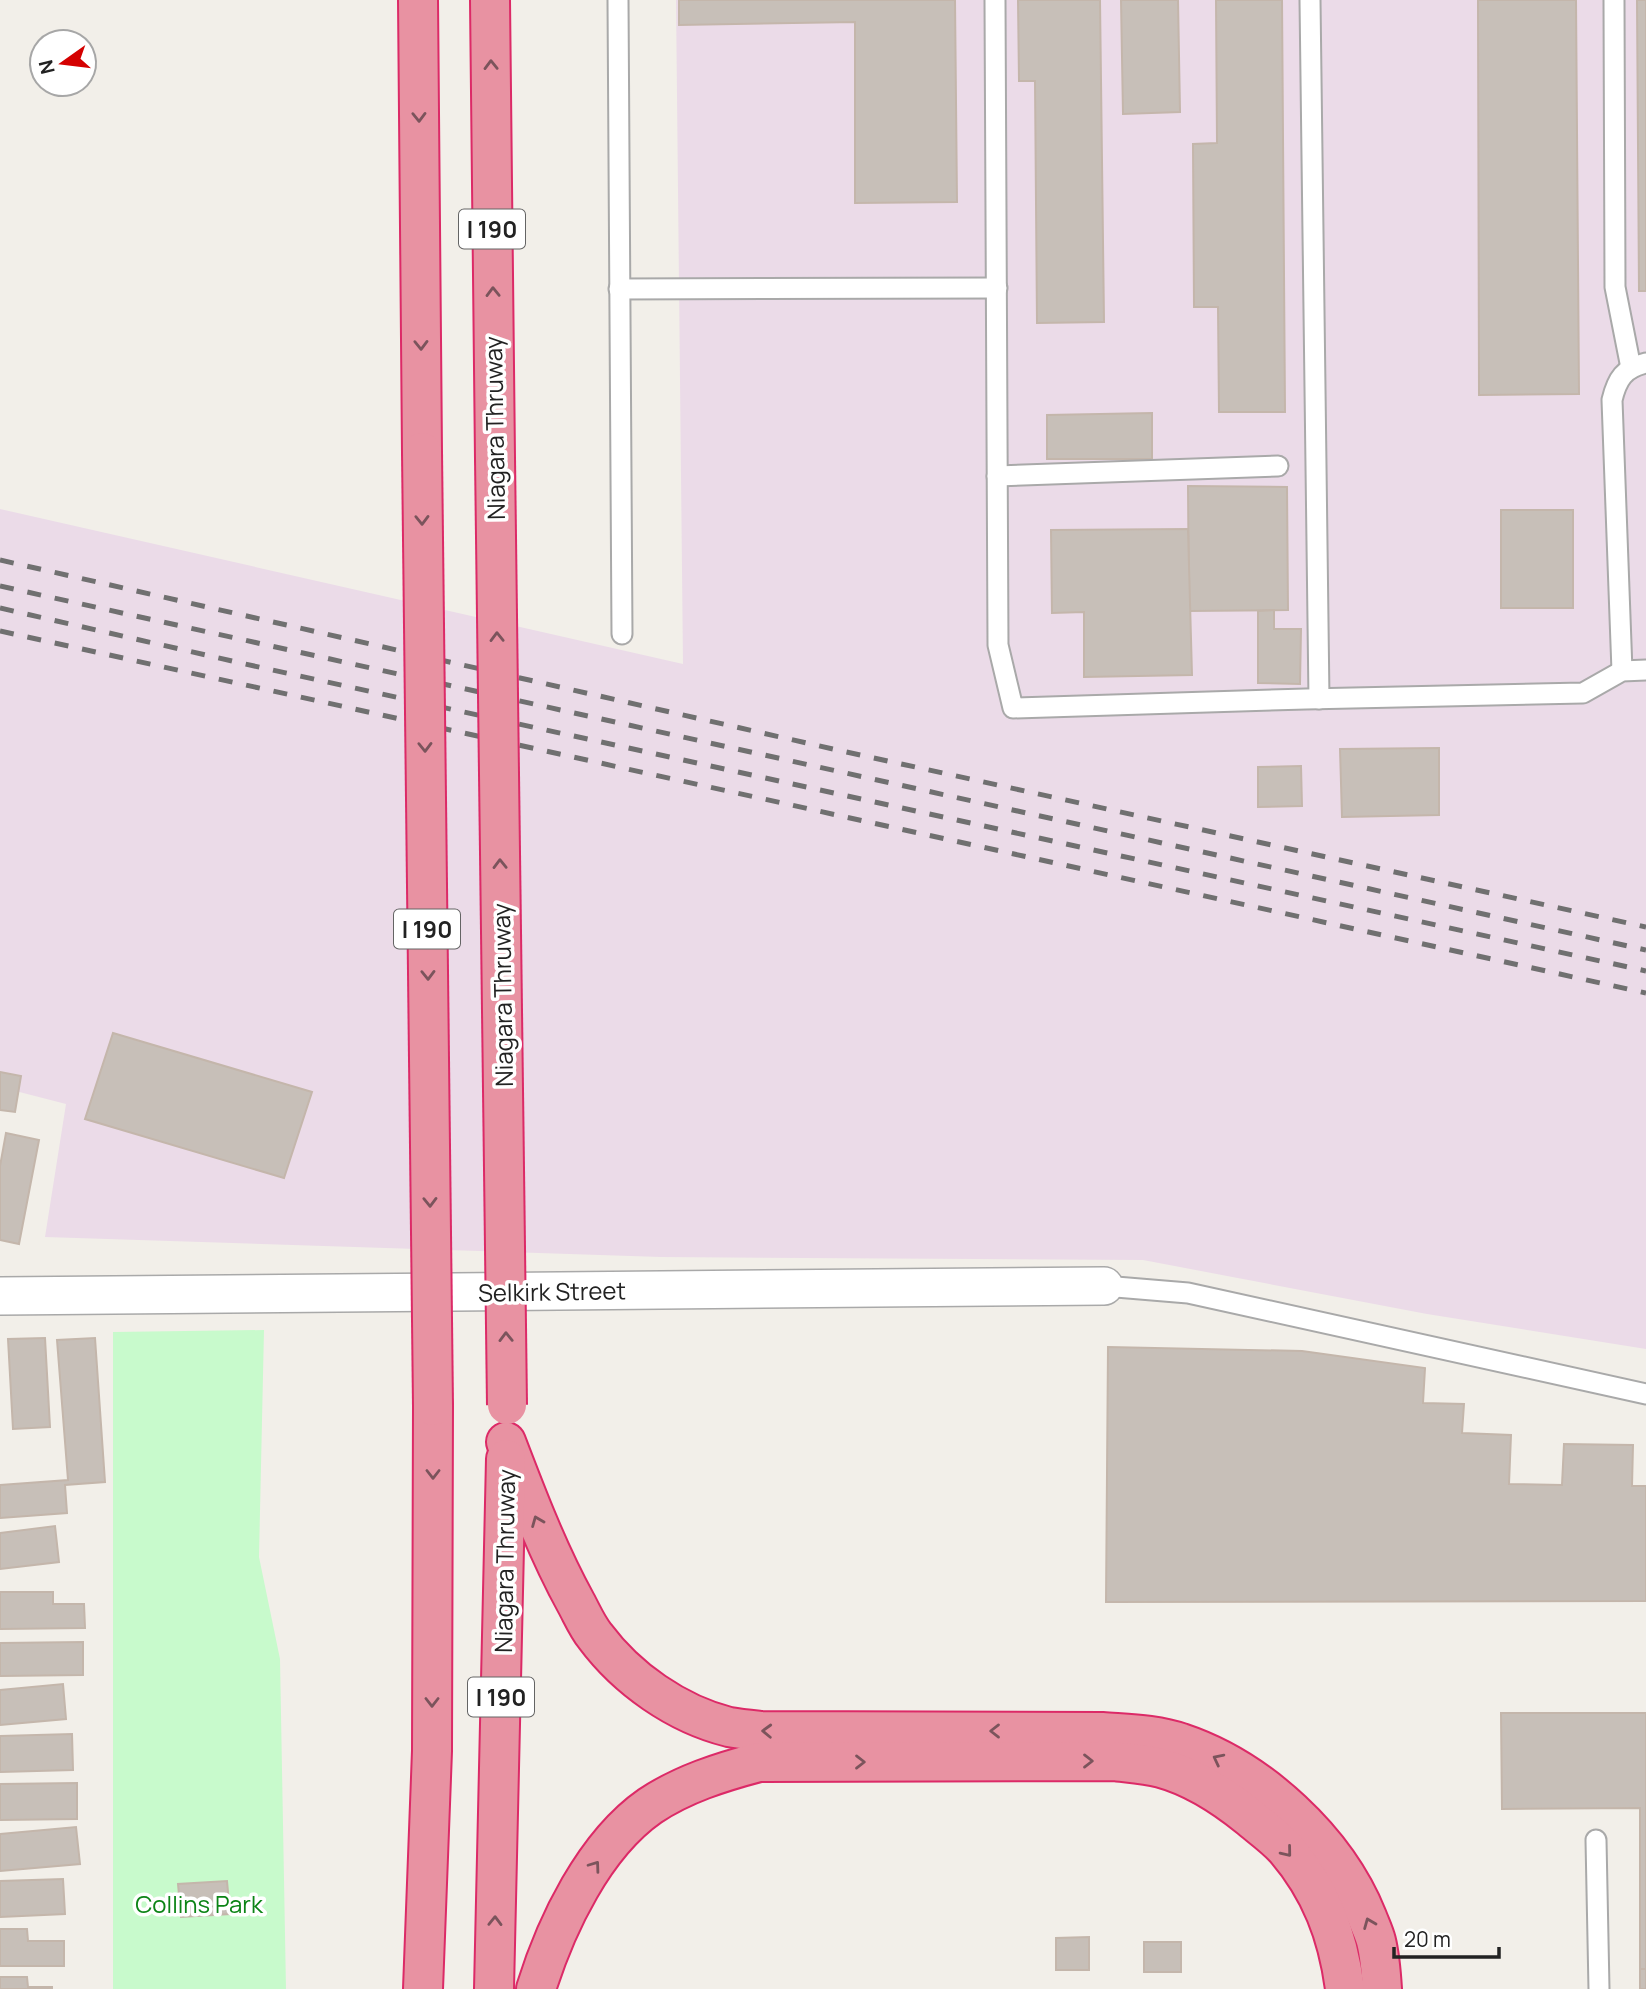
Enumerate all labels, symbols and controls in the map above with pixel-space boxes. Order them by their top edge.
north arrow [28,28,98,98]
text: N [32,57,61,77]
one-way arrow [483,59,498,70]
one-way arrow [411,112,427,123]
road number: I 190 [459,210,525,248]
one-way arrow [485,286,501,297]
street label: Niagara Thruway [476,336,512,520]
one-way arrow [413,340,429,350]
one-way arrow [415,515,430,526]
one-way arrow [489,631,505,641]
one-way arrow [417,743,433,753]
one-way arrow [492,858,508,869]
street label: Niagara Thruway [484,903,520,1087]
road number: I 190 [394,910,460,948]
one-way arrow [420,970,436,981]
one-way arrow [423,1197,438,1208]
street label: Selkirk Street [478,1273,626,1309]
one-way arrow [499,1331,514,1342]
street label: Niagara Thruway [486,1469,522,1653]
one-way arrow [425,1470,441,1480]
one-way arrow [531,1515,545,1528]
road number: I 190 [468,1678,534,1716]
one-way arrow [424,1697,440,1708]
one-way arrow [762,1723,773,1738]
one-way arrow [989,1723,1000,1739]
one-way arrow [1083,1753,1093,1769]
one-way arrow [855,1754,866,1770]
one-way arrow [1213,1754,1225,1767]
one-way arrow [1279,1844,1291,1857]
one-way arrow [587,1861,599,1874]
park label: Collins Park [135,1887,264,1920]
one-way arrow [488,1915,503,1926]
scale bar [1394,1916,1499,1960]
one-way arrow [1363,1917,1377,1930]
text: 20 m [1404,1925,1451,1953]

